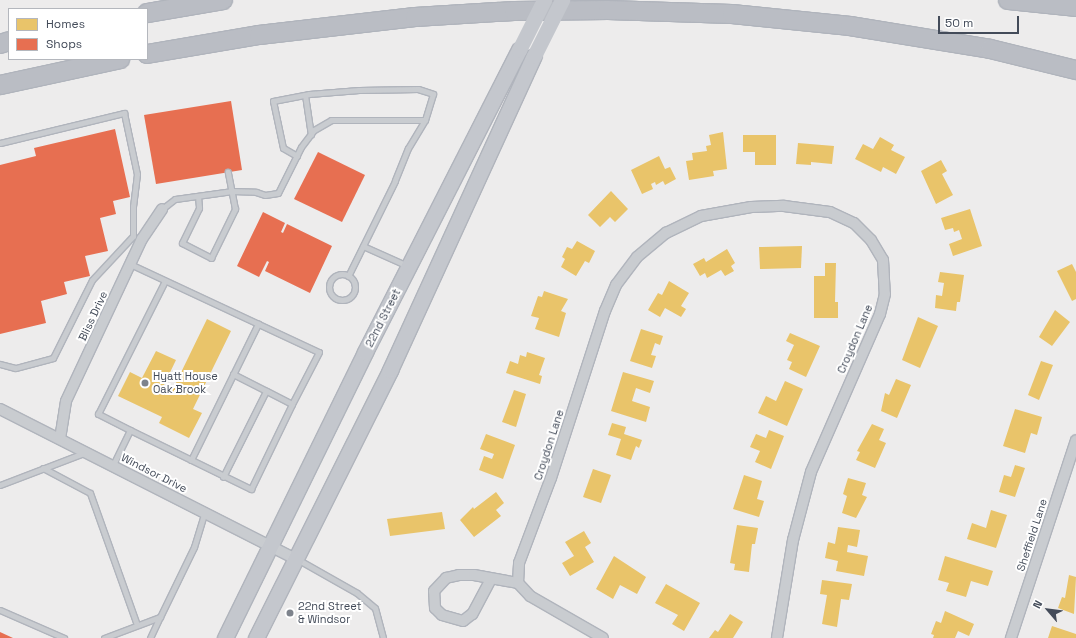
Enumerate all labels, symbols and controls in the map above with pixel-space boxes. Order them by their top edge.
legend [8,8,148,60]
scale bar [940,8,1021,34]
text: 50 m [945,15,973,31]
text: Homes [46,16,85,32]
text: Shops [46,36,82,52]
street label: 22nd Street [363,287,403,349]
street label: Bliss Drive [76,289,110,343]
street label: Croydon Lane [835,303,875,375]
place label: Hyatt House Oak Brook [153,370,218,396]
marker: Hyatt House Oak Brook [140,378,150,388]
street label: Croydon Lane [531,408,567,482]
street label: Windsor Drive [119,451,189,495]
street label: Sheffield Lane [1014,497,1050,573]
north arrow [1028,590,1068,630]
text: N [1029,598,1045,611]
place label: 22nd Street & Windsor [298,600,362,626]
marker: 22nd Street & Windsor [285,608,295,618]

